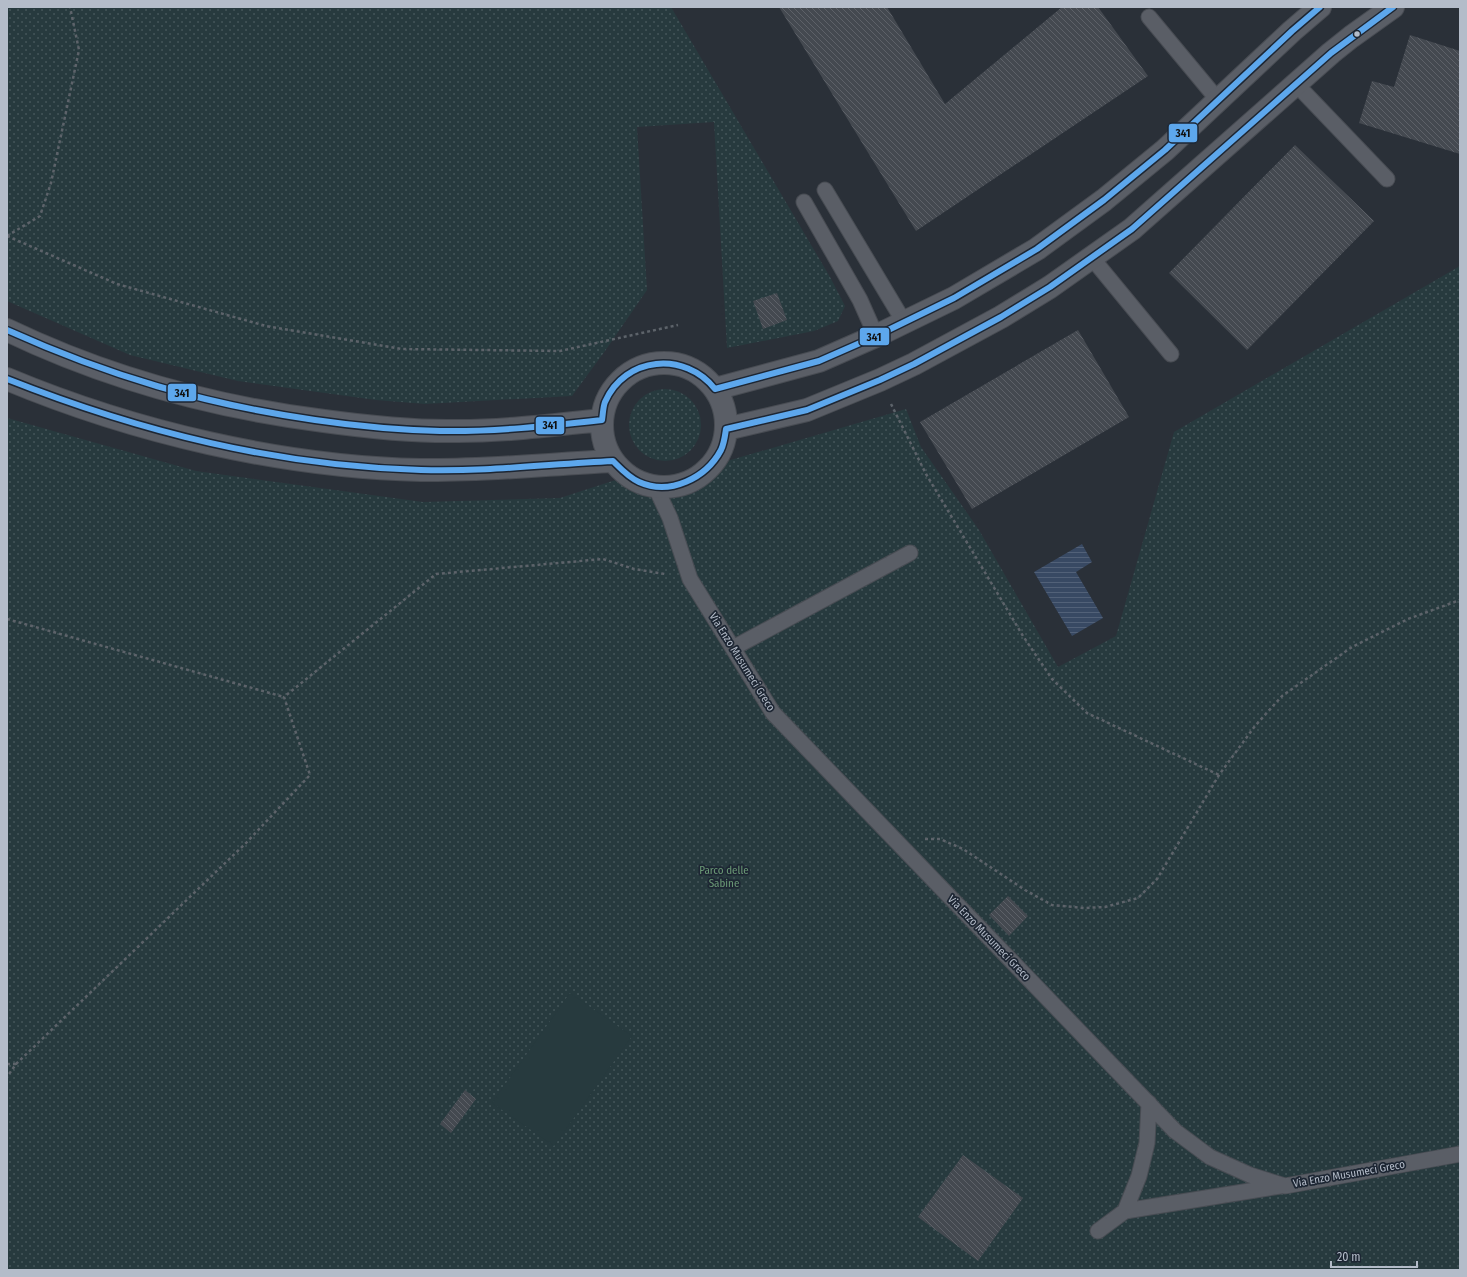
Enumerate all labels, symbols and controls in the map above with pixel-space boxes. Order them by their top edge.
unlabelled marker [1352,29,1362,39]
line badge: 341 [1168,123,1198,143]
text: 341 [1175,127,1190,140]
line badge: 341 [859,327,890,346]
text: 341 [866,331,881,344]
line badge: 341 [167,383,197,402]
text: 341 [174,387,189,400]
line badge: 341 [535,416,565,435]
text: 341 [542,419,557,432]
street label: Via Enzo Musumeci Greco [706,610,778,714]
park label: Parco delle Sabine [699,864,749,890]
street label: Via Enzo Musumeci Greco [945,893,1033,983]
street label: Via Enzo Musumeci Greco [1292,1158,1406,1190]
scale bar [1331,1243,1417,1269]
text: 20 m [1337,1250,1361,1264]

